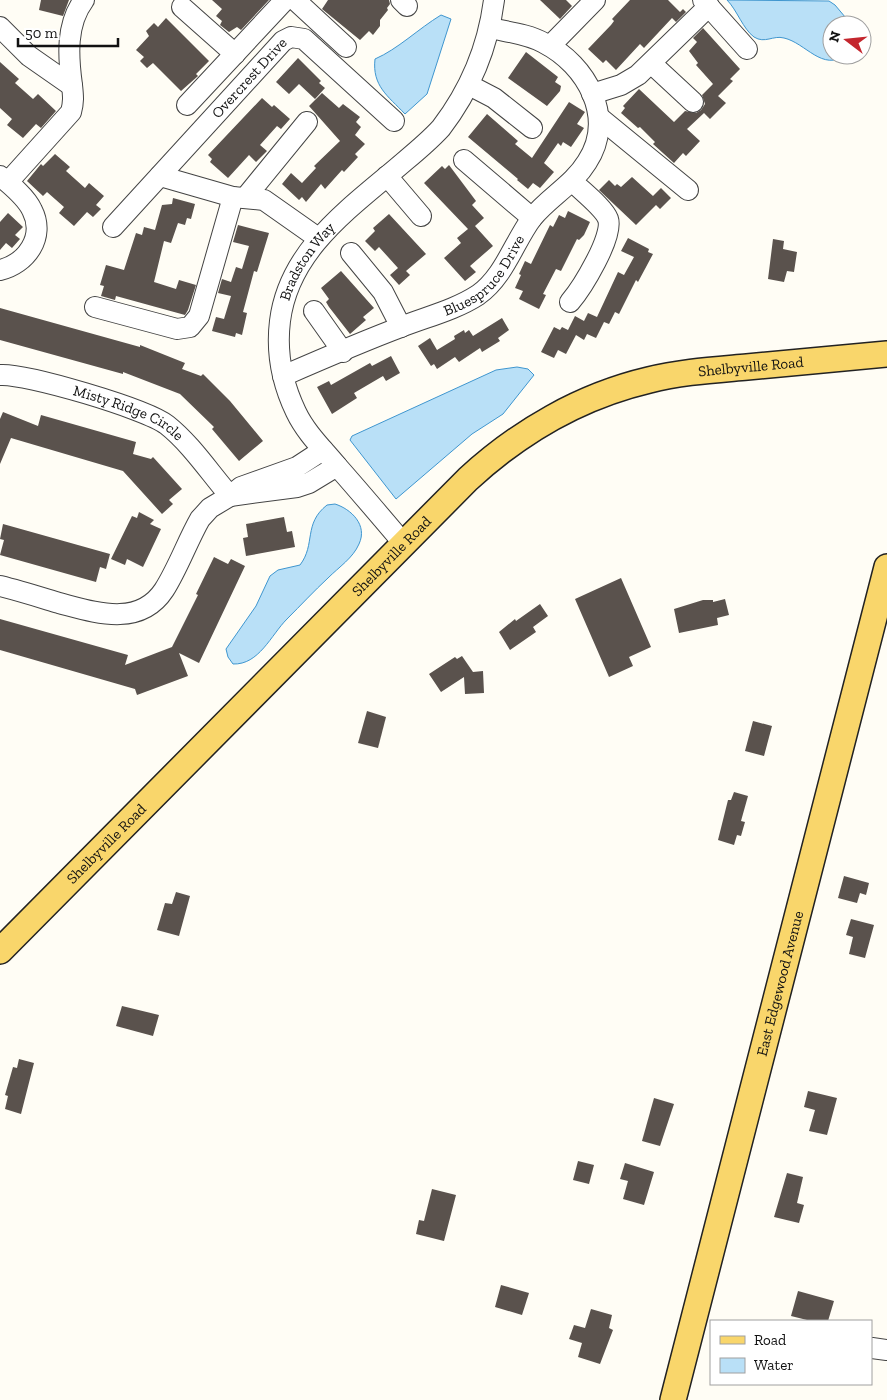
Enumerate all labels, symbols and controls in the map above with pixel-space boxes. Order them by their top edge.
scale bar [18,15,118,47]
north arrow [822,15,872,65]
text: 50 m [25,24,58,42]
text: N [825,29,845,44]
street label: Overcrest Drive [208,34,291,122]
street label: Bradston Way [276,218,339,303]
street label: Bluespruce Drive [441,232,528,320]
street label: Shelbyville Road [697,353,805,380]
street label: Misty Ridge Circle [71,381,187,444]
street label: Shelbyville Road [348,512,436,600]
street label: Shelbyville Road [63,799,150,888]
street label: East Edgewood Avenue [753,909,807,1058]
legend [710,1320,872,1385]
text: Road [754,1331,787,1349]
text: Water [754,1356,794,1374]

